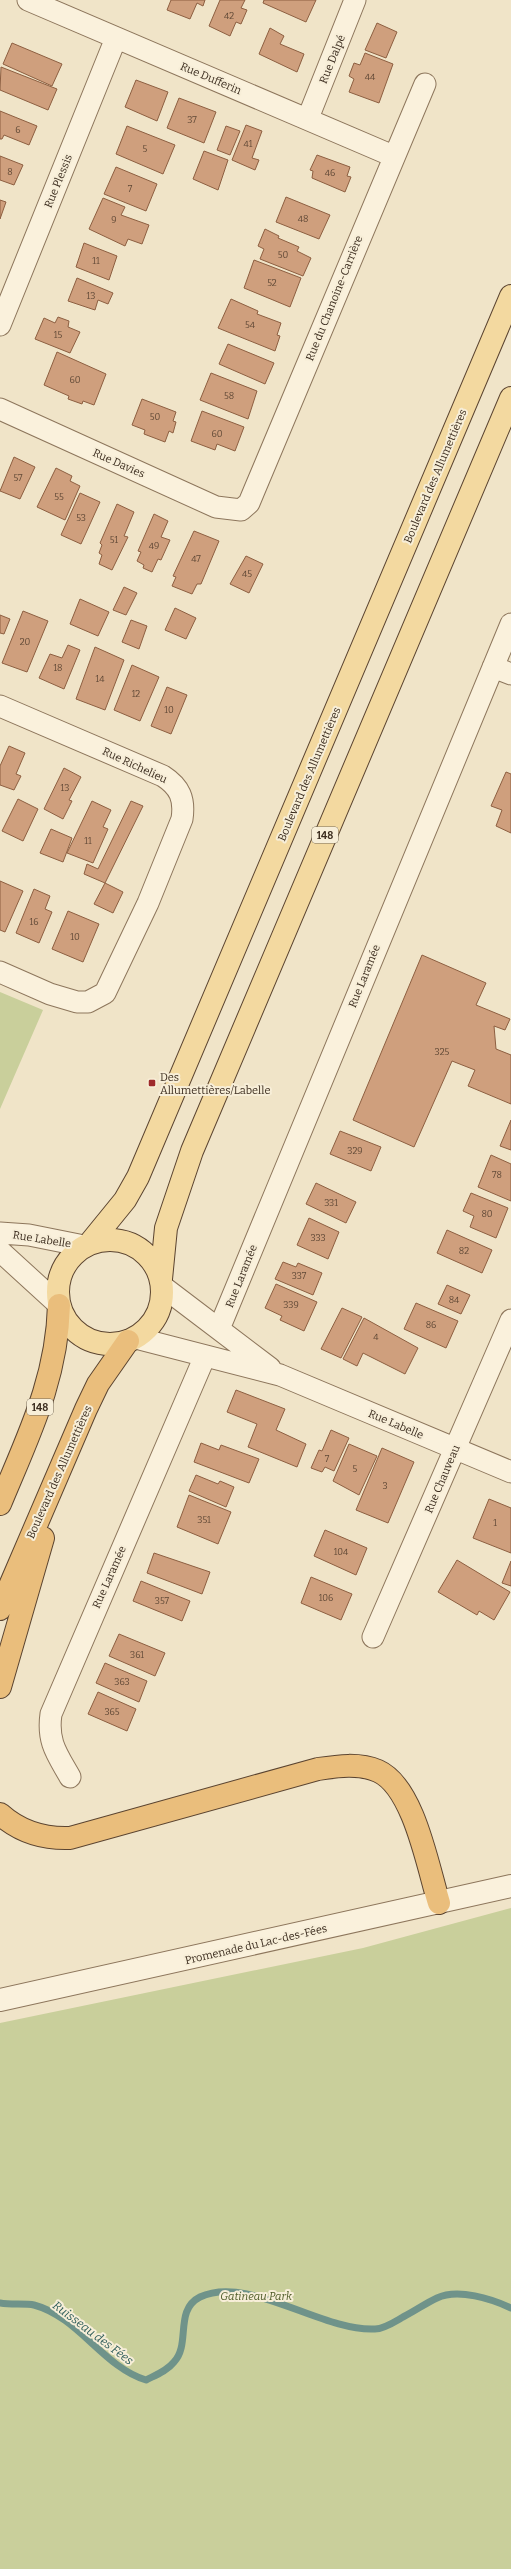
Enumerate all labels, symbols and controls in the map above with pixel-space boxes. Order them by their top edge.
house number: 42 [224,11,234,21]
street label: Rue Dalpé [317,33,348,86]
street label: Rue Dufferin [178,60,243,97]
house number: 44 [365,72,376,82]
house number: 37 [187,115,197,125]
house number: 6 [15,125,21,135]
house number: 41 [244,139,253,149]
house number: 5 [143,144,148,154]
street label: Rue Plessis [42,152,75,210]
house number: 8 [7,167,13,177]
house number: 46 [325,168,335,178]
house number: 7 [128,184,133,194]
house number: 48 [298,214,308,224]
house number: 9 [111,215,117,225]
street label: Rue du Chanoine-Carrière [303,234,366,363]
house number: 50 [278,250,289,260]
house number: 11 [92,256,100,266]
house number: 52 [267,278,277,288]
house number: 13 [87,291,95,301]
house number: 54 [245,320,256,330]
house number: 15 [54,330,62,340]
house number: 60 [69,375,81,385]
house number: 58 [224,391,234,401]
street label: Boulevard des Allumettières [401,407,470,545]
house number: 50 [150,412,161,422]
house number: 60 [211,429,223,439]
street label: Rue Davies [91,446,147,481]
house number: 57 [13,473,23,483]
house number: 55 [54,492,64,502]
house number: 53 [76,513,86,523]
house number: 51 [110,535,119,545]
house number: 49 [149,541,159,551]
house number: 47 [191,554,201,564]
house number: 45 [242,569,252,579]
house number: 20 [20,637,31,647]
house number: 18 [53,663,63,673]
house number: 14 [96,674,105,684]
house number: 12 [132,689,140,699]
house number: 10 [164,705,174,715]
street label: Boulevard des Allumettières [275,705,344,843]
street label: Rue Richelieu [100,745,169,786]
house number: 13 [61,783,69,793]
road number: 148 [312,827,338,843]
house number: 11 [84,836,92,846]
house number: 16 [30,917,38,927]
house number: 10 [70,932,80,942]
street label: Rue Laramée [346,943,383,1010]
house number: 325 [435,1047,450,1057]
place label: Des Allumettières/Labelle [160,1071,270,1097]
marker: Des Allumettières/Labelle [147,1078,157,1088]
house number: 329 [347,1146,363,1156]
house number: 78 [492,1170,502,1180]
house number: 331 [324,1198,338,1208]
house number: 80 [481,1209,493,1219]
street label: Rue Labelle [12,1228,72,1251]
house number: 333 [310,1233,326,1243]
street label: Rue Laramée [223,1243,260,1310]
house number: 82 [459,1246,469,1256]
house number: 337 [292,1271,307,1281]
house number: 84 [449,1295,460,1305]
house number: 339 [283,1300,299,1310]
house number: 86 [426,1320,436,1330]
house number: 4 [373,1332,379,1342]
road number: 148 [27,1399,53,1415]
street label: Boulevard des Allumettières [24,1404,95,1541]
street label: Rue Labelle [366,1407,425,1442]
street label: Rue Chauveau [422,1443,463,1515]
house number: 7 [325,1454,330,1464]
house number: 5 [353,1464,358,1474]
house number: 3 [382,1481,388,1491]
house number: 351 [197,1515,211,1525]
house number: 1 [493,1518,497,1528]
street label: Rue Laramée [90,1544,129,1611]
house number: 104 [334,1547,349,1557]
house number: 106 [319,1593,333,1603]
house number: 357 [155,1596,170,1606]
house number: 361 [130,1650,144,1660]
house number: 363 [114,1677,130,1687]
house number: 365 [104,1707,120,1717]
street label: Promenade du Lac-des-Fées [184,1922,328,1967]
park label: Gatineau Park [220,2290,293,2303]
water label: Ruisseau des Fées [50,2298,136,2368]

